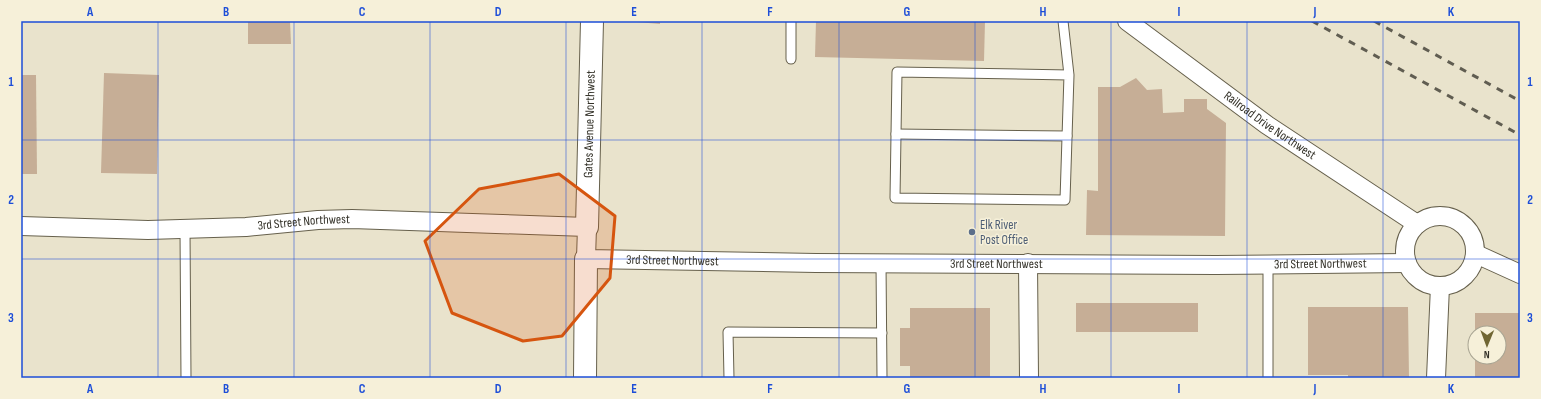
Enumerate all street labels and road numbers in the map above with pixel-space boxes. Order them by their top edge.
street label: Gates Avenue Northwest [580,70,599,178]
street label: Railroad Drive Northwest [1221,88,1319,163]
street label: 3rd Street Northwest [257,211,350,234]
street label: 3rd Street Northwest [626,252,719,269]
street label: 3rd Street Northwest [1274,255,1367,272]
street label: 3rd Street Northwest [950,256,1043,272]

